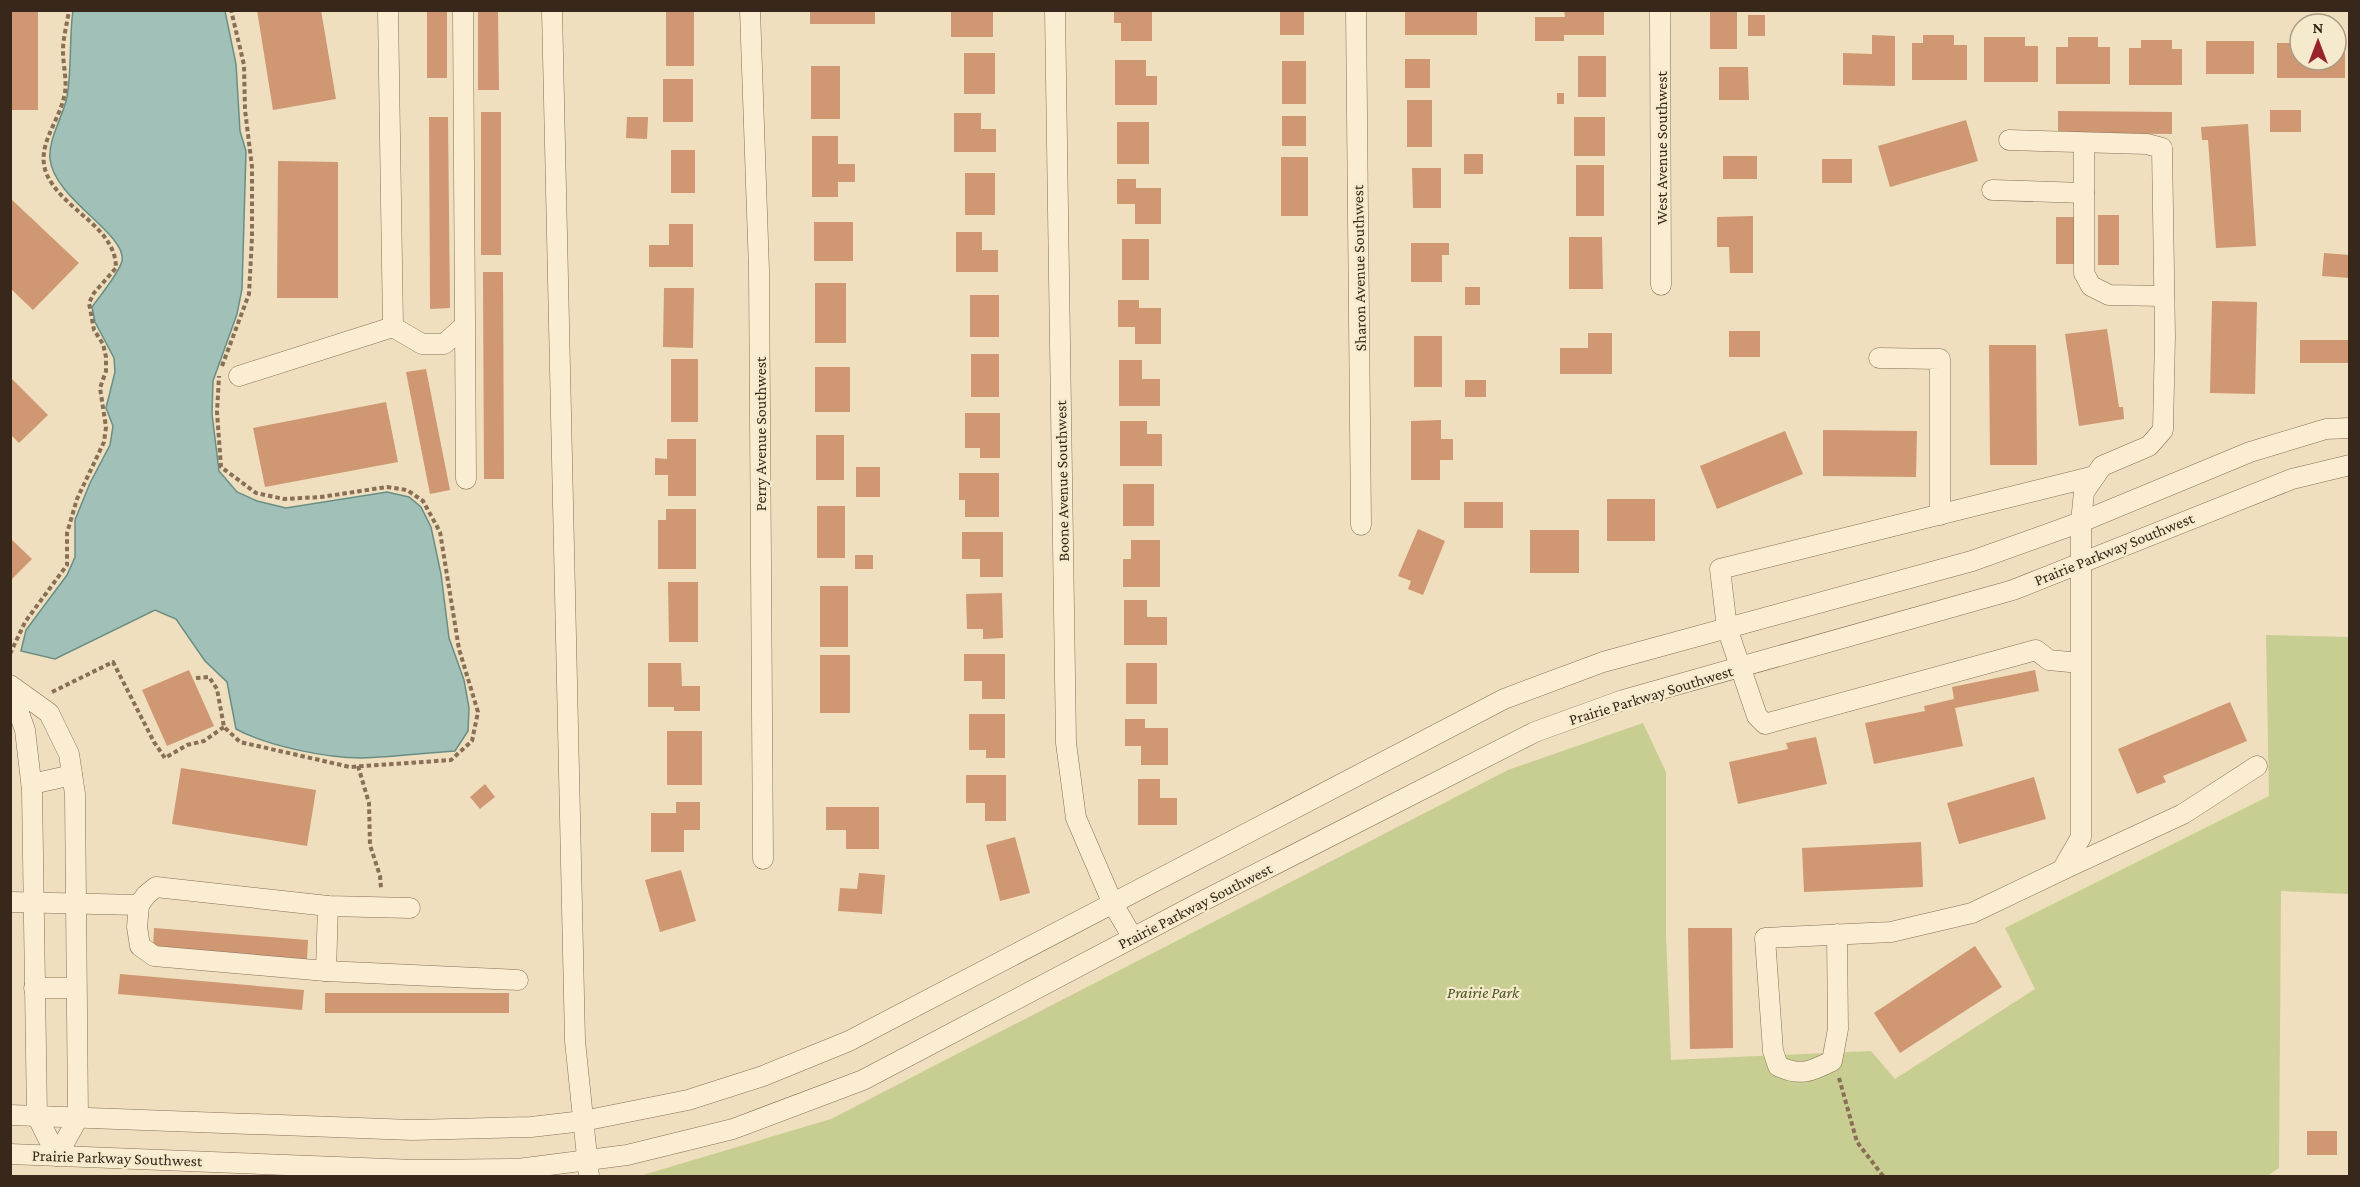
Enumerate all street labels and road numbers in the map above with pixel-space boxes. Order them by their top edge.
street label: West Avenue Southwest [1653,70,1670,225]
street label: Sharon Avenue Southwest [1349,184,1369,351]
street label: Perry Avenue Southwest [752,356,770,511]
street label: Boone Avenue Southwest [1052,399,1072,562]
street label: Prairie Parkway Southwest [2032,509,2197,590]
street label: Prairie Parkway Southwest [1567,662,1736,729]
street label: Prairie Parkway Southwest [1115,859,1276,953]
street label: Prairie Parkway Southwest [32,1147,203,1170]

